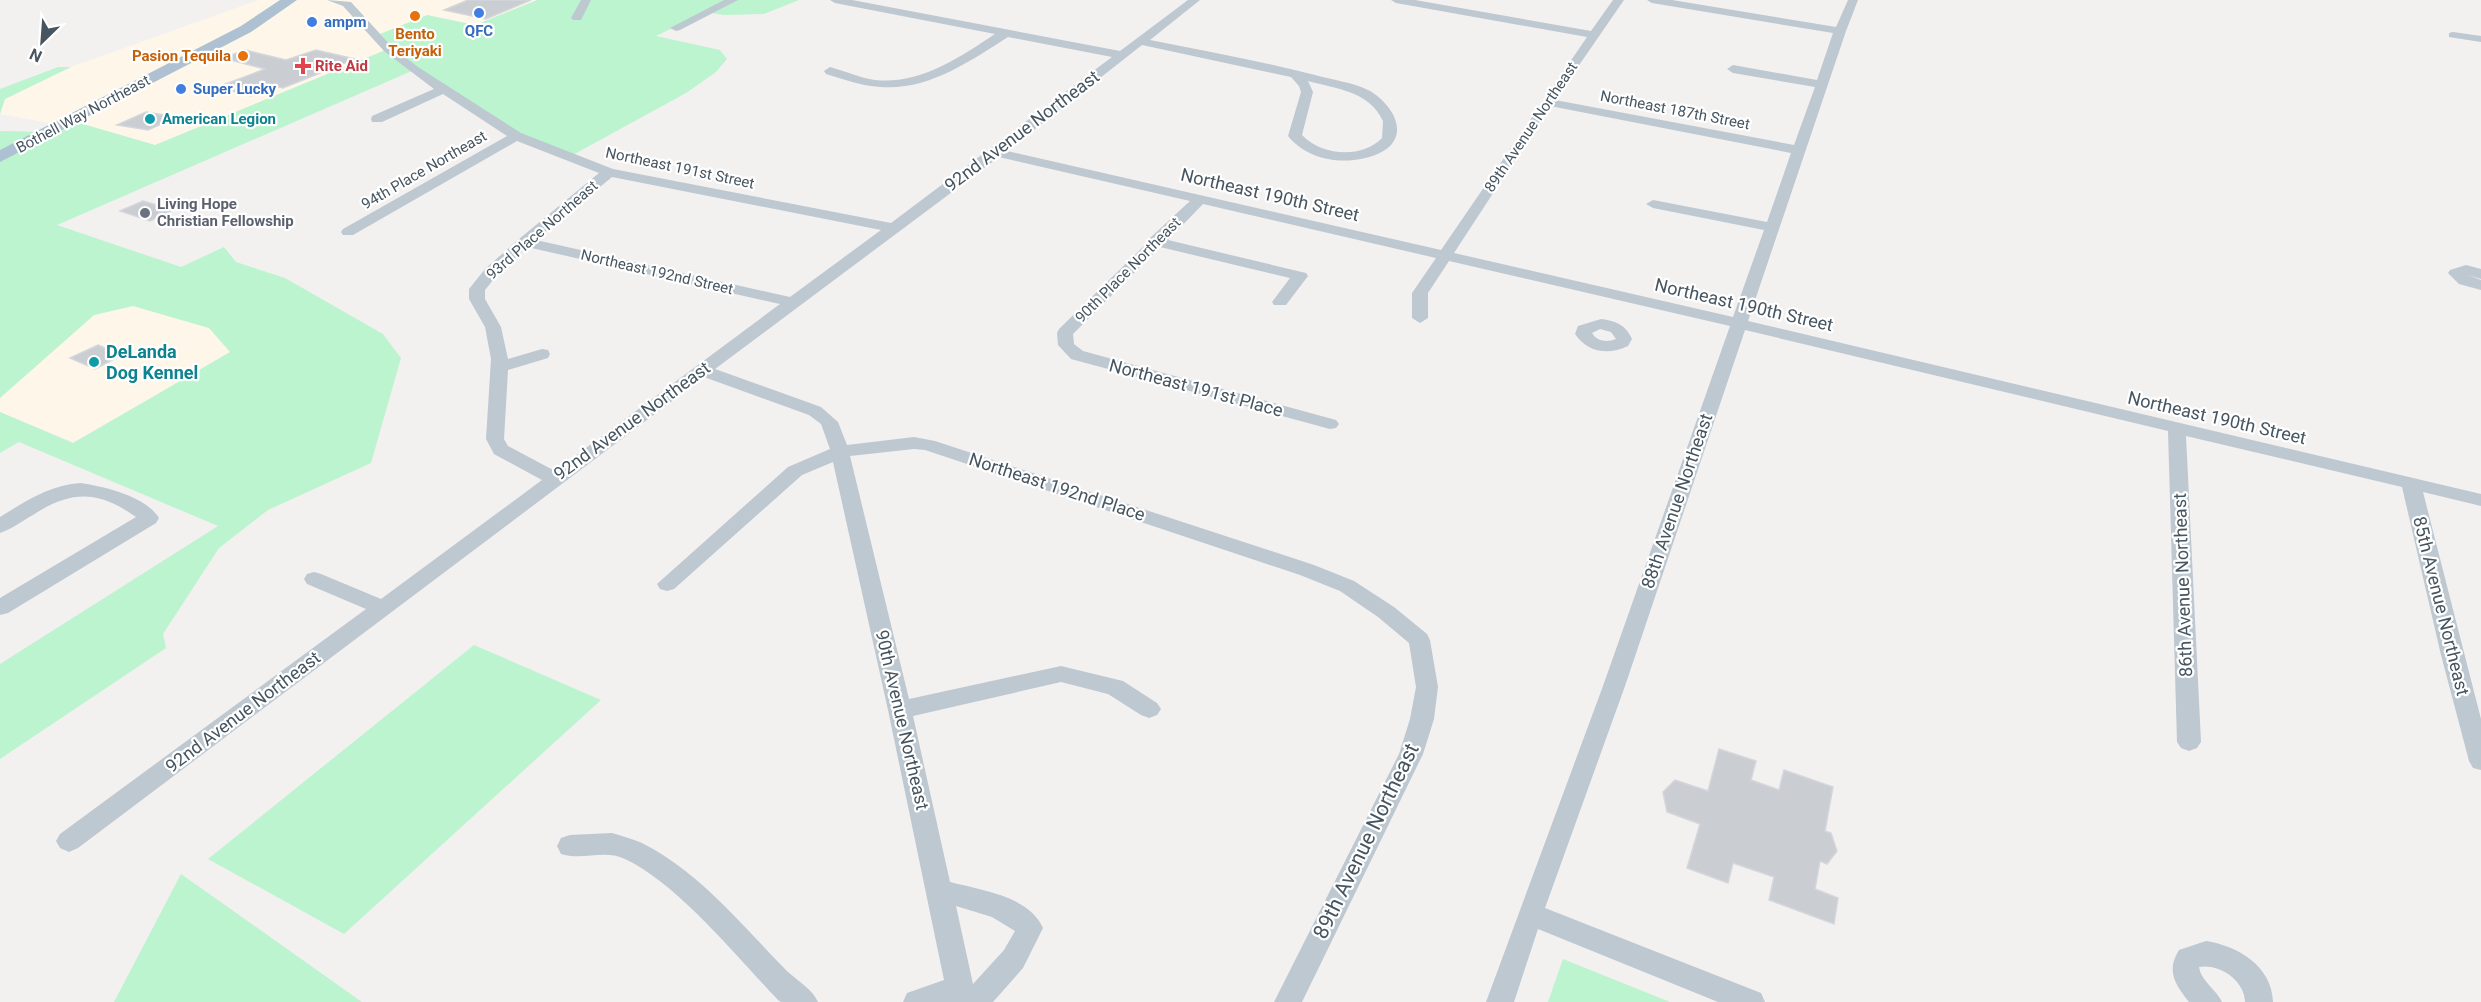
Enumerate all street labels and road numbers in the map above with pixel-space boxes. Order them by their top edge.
street label: 89th Avenue Northeast [1481,58,1581,196]
street label: 92nd Avenue Northeast [940,66,1103,196]
street label: Bothell Way Northeast [13,71,153,157]
street label: Northeast 187th Street [1599,87,1751,133]
street label: 94th Place Northeast [358,127,490,213]
street label: Northeast 191st Street [604,143,756,193]
street label: Northeast 190th Street [1179,164,1362,225]
street label: 93rd Place Northeast [483,177,601,283]
street label: 90th Place Northeast [1072,214,1184,326]
street label: Northeast 192nd Street [579,246,735,298]
street label: Northeast 190th Street [1653,274,1836,335]
street label: Northeast 191st Place [1107,354,1285,421]
street label: 92nd Avenue Northeast [549,357,714,484]
street label: Northeast 190th Street [2126,387,2309,448]
street label: 88th Avenue Northeast [1637,410,1716,591]
street label: Northeast 192nd Place [966,448,1148,525]
street label: 86th Avenue Northeast [2169,493,2196,677]
street label: 85th Avenue Northeast [2409,514,2474,698]
street label: 90th Avenue Northeast [872,628,933,812]
street label: 92nd Avenue Northeast [161,647,324,777]
street label: 89th Avenue Northeast [1308,739,1424,943]

